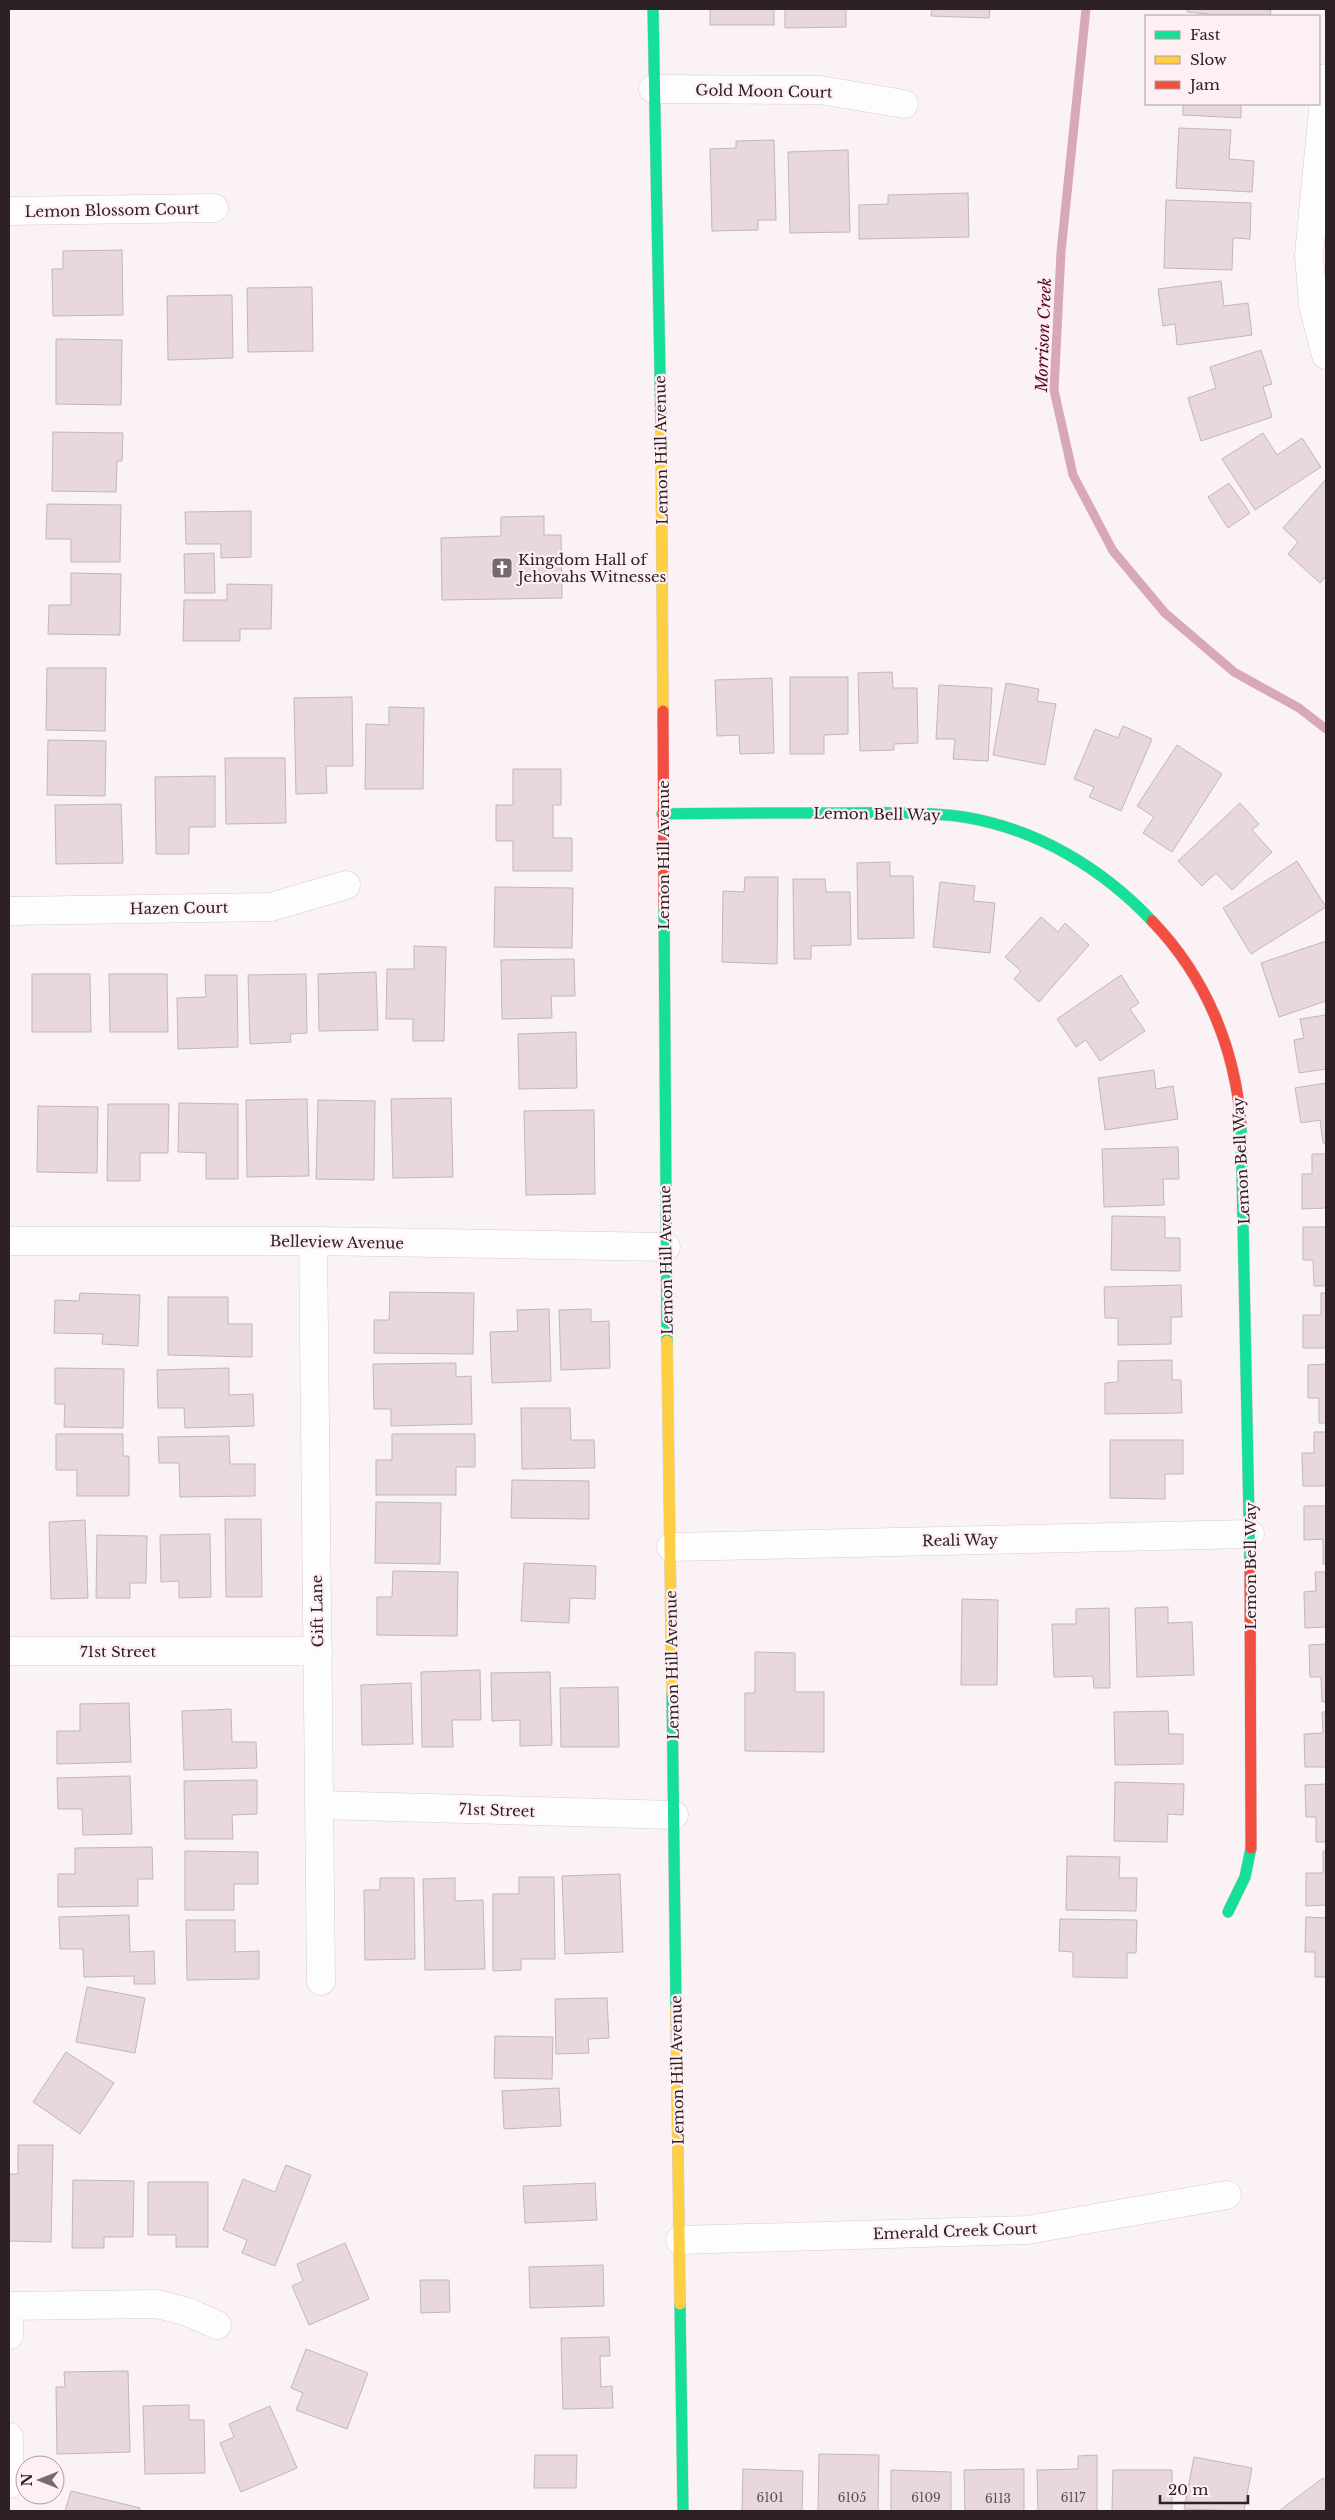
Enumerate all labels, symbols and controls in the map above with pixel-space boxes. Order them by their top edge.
legend [1145,15,1320,105]
text: Fast [1190,25,1221,44]
text: Slow [1190,50,1227,69]
text: Jam [1188,75,1220,94]
street label: Gold Moon Court [695,80,833,102]
street label: Lemon Blossom Court [24,199,200,221]
water label: Morrison Creek [1031,278,1055,393]
street label: Lemon Hill Avenue [650,375,672,525]
place label: Kingdom Hall of Jehovahs Witnesses [516,550,667,586]
church icon: Kingdom Hall of Jehovahs Witnesses [490,556,514,580]
street label: Lemon Hill Avenue [654,780,673,930]
street label: Lemon Bell Way [813,803,941,825]
street label: Hazen Court [130,898,229,918]
street label: Lemon Bell Way [1228,1096,1254,1225]
street label: Lemon Hill Avenue [655,1185,677,1335]
street label: Belleview Avenue [270,1231,404,1253]
street label: Lemon Bell Way [1241,1502,1260,1630]
street label: Reali Way [922,1530,999,1550]
street label: Gift Lane [307,1575,327,1647]
street label: Lemon Hill Avenue [661,1590,683,1740]
street label: 71st Street [80,1642,156,1661]
street label: 71st Street [459,1799,536,1821]
street label: Lemon Hill Avenue [666,1995,688,2145]
street label: Emerald Creek Court [872,2219,1038,2243]
north arrow [15,2455,65,2505]
scale bar [1160,2472,1248,2504]
text: N [18,2473,36,2487]
text: 20 m [1168,2480,1208,2499]
house number: 6101 [757,2490,784,2505]
house number: 6105 [838,2490,866,2505]
house number: 6109 [911,2490,941,2505]
house number: 6117 [1061,2490,1086,2505]
house number: 6113 [985,2491,1011,2506]

